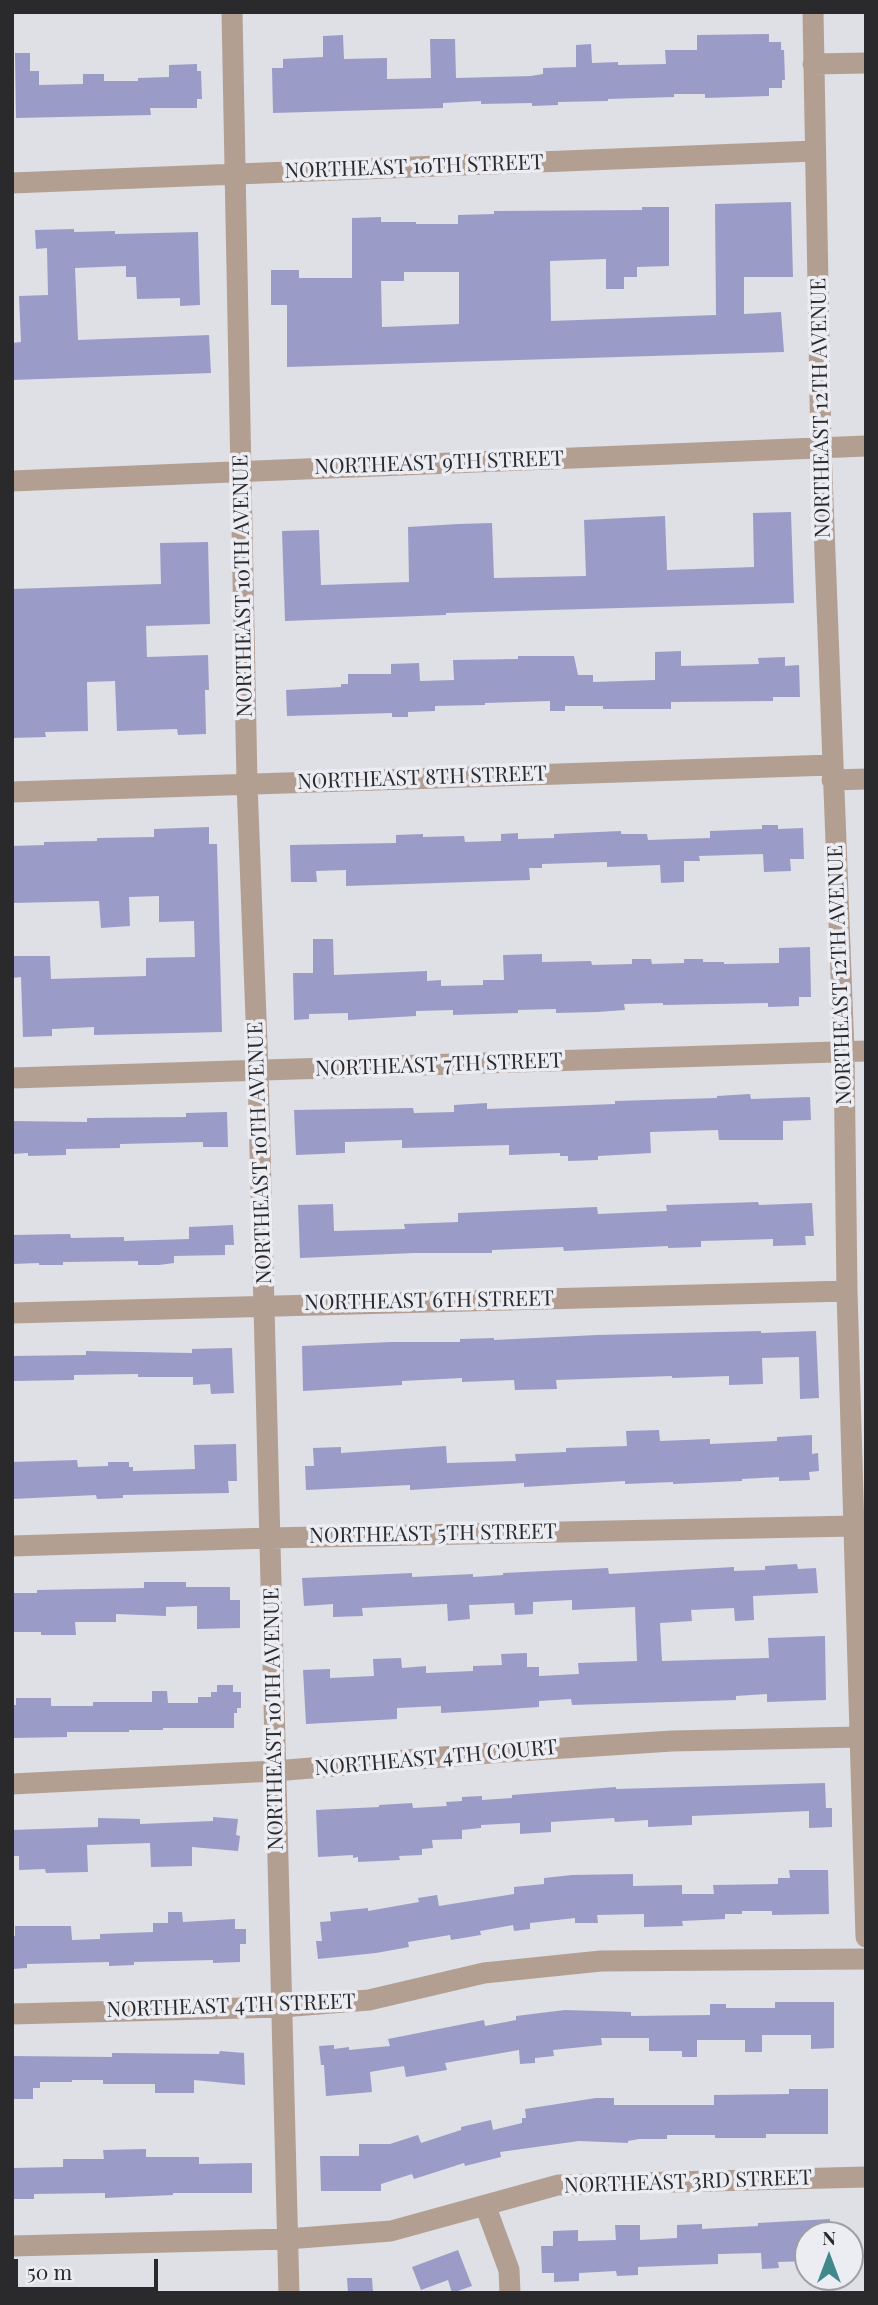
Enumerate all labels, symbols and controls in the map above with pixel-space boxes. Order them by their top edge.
street label: NORTHEAST 10TH STREET [284,150,544,184]
street label: NORTHEAST 12TH AVENUE [806,278,836,538]
street label: NORTHEAST 9TH STREET [314,446,564,480]
street label: NORTHEAST 10TH AVENUE [228,454,258,718]
street label: NORTHEAST 8TH STREET [297,761,547,795]
street label: NORTHEAST 12TH AVENUE [823,845,857,1105]
street label: NORTHEAST 10TH AVENUE [243,1021,277,1285]
street label: NORTHEAST 7TH STREET [315,1048,563,1082]
street label: NORTHEAST 6TH STREET [304,1286,554,1316]
street label: NORTHEAST 5TH STREET [309,1519,557,1549]
street label: NORTHEAST 10TH AVENUE [259,1587,289,1851]
street label: NORTHEAST 4TH COURT [314,1735,558,1781]
street label: NORTHEAST 4TH STREET [106,1989,356,2023]
street label: NORTHEAST 3RD STREET [564,2165,812,2199]
north arrow [794,2221,864,2291]
text: N [822,2224,836,2250]
scale bar [18,2246,161,2290]
text: 50 m [27,2257,72,2285]

